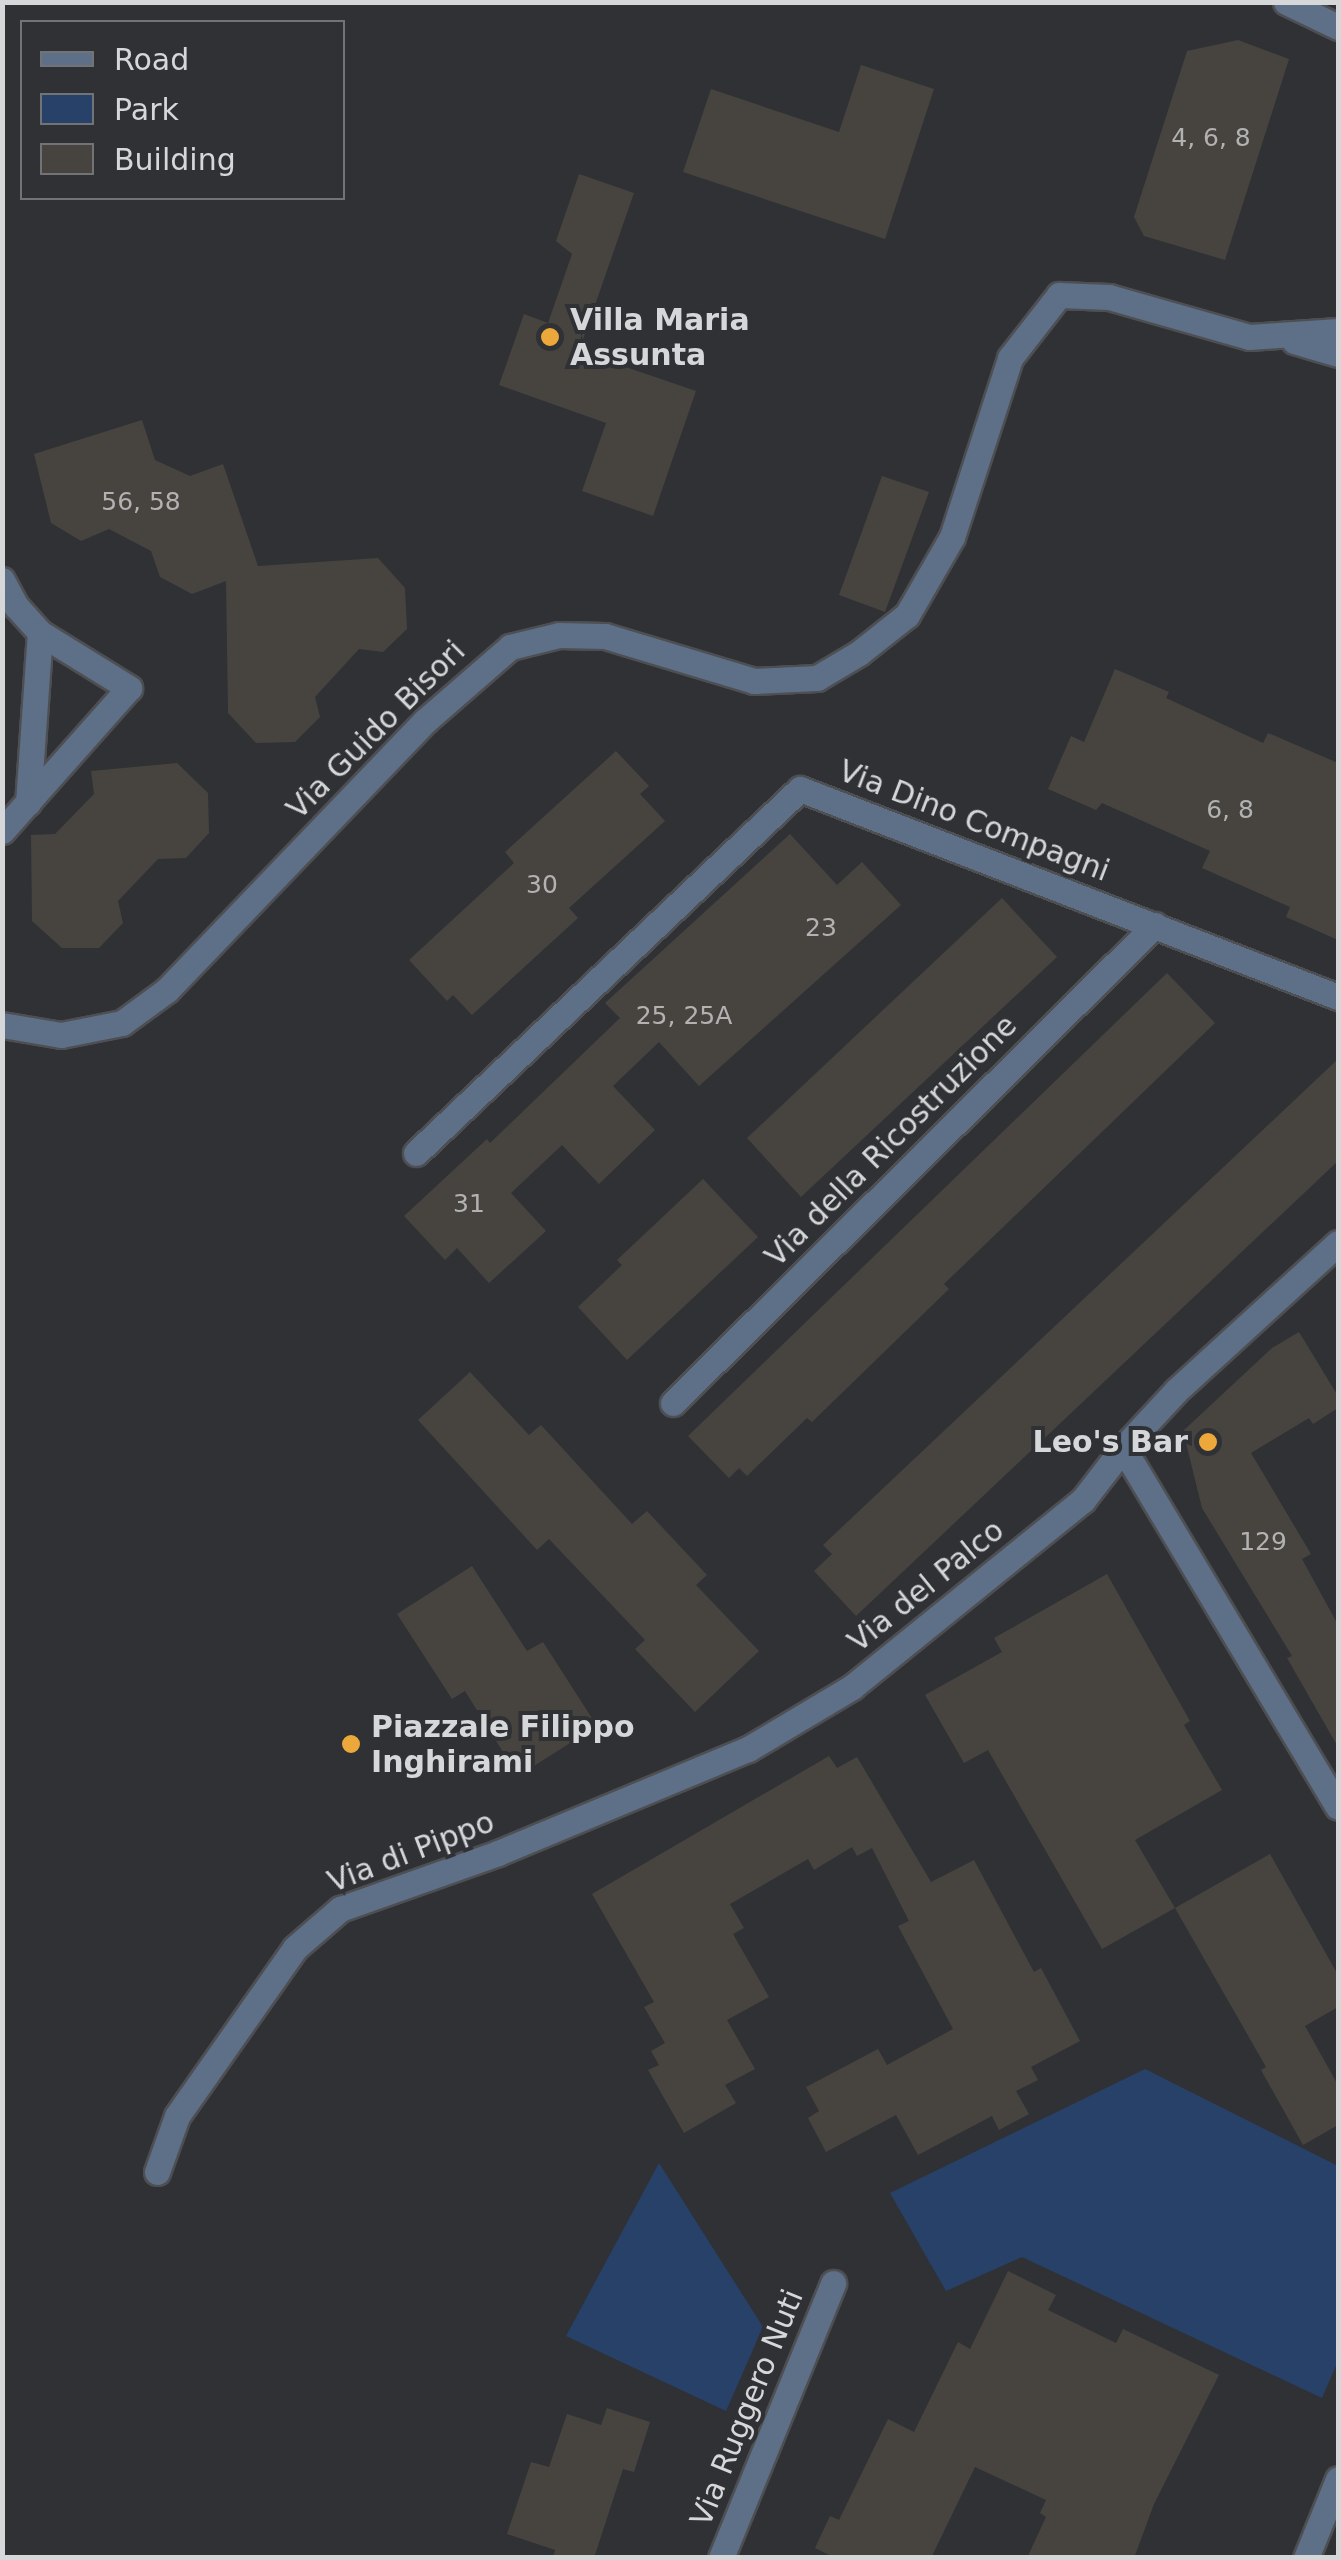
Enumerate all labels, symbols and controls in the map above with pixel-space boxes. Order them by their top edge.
legend [20,20,345,200]
text: Road [114,42,189,77]
text: Park [114,92,179,127]
house number: 4, 6, 8 [1171,123,1251,153]
text: Building [114,142,236,177]
place label: Villa Maria Assunta [570,302,750,372]
marker: Villa Maria Assunta [539,326,561,348]
house number: 56, 58 [101,487,181,517]
street label: Via Guido Bisori [279,633,473,827]
street label: Via Dino Compagni [834,753,1114,889]
house number: 6, 8 [1206,795,1254,825]
house number: 30 [526,870,558,900]
house number: 23 [805,913,837,943]
house number: 25, 25A [636,1001,732,1031]
street label: Via della Ricostruzione [758,1008,1024,1274]
house number: 31 [453,1189,485,1219]
place label: Leo's Bar [1033,1424,1188,1460]
marker: Leo's Bar [1197,1431,1219,1453]
street label: Via del Palco [841,1512,1011,1660]
house number: 129 [1239,1527,1287,1557]
place label: Piazzale Filippo Inghirami [371,1709,635,1780]
marker: Piazzale Filippo Inghirami [340,1733,362,1755]
street label: Via di Pippo [323,1804,499,1900]
street label: Via Ruggero Nuti [683,2284,811,2532]

